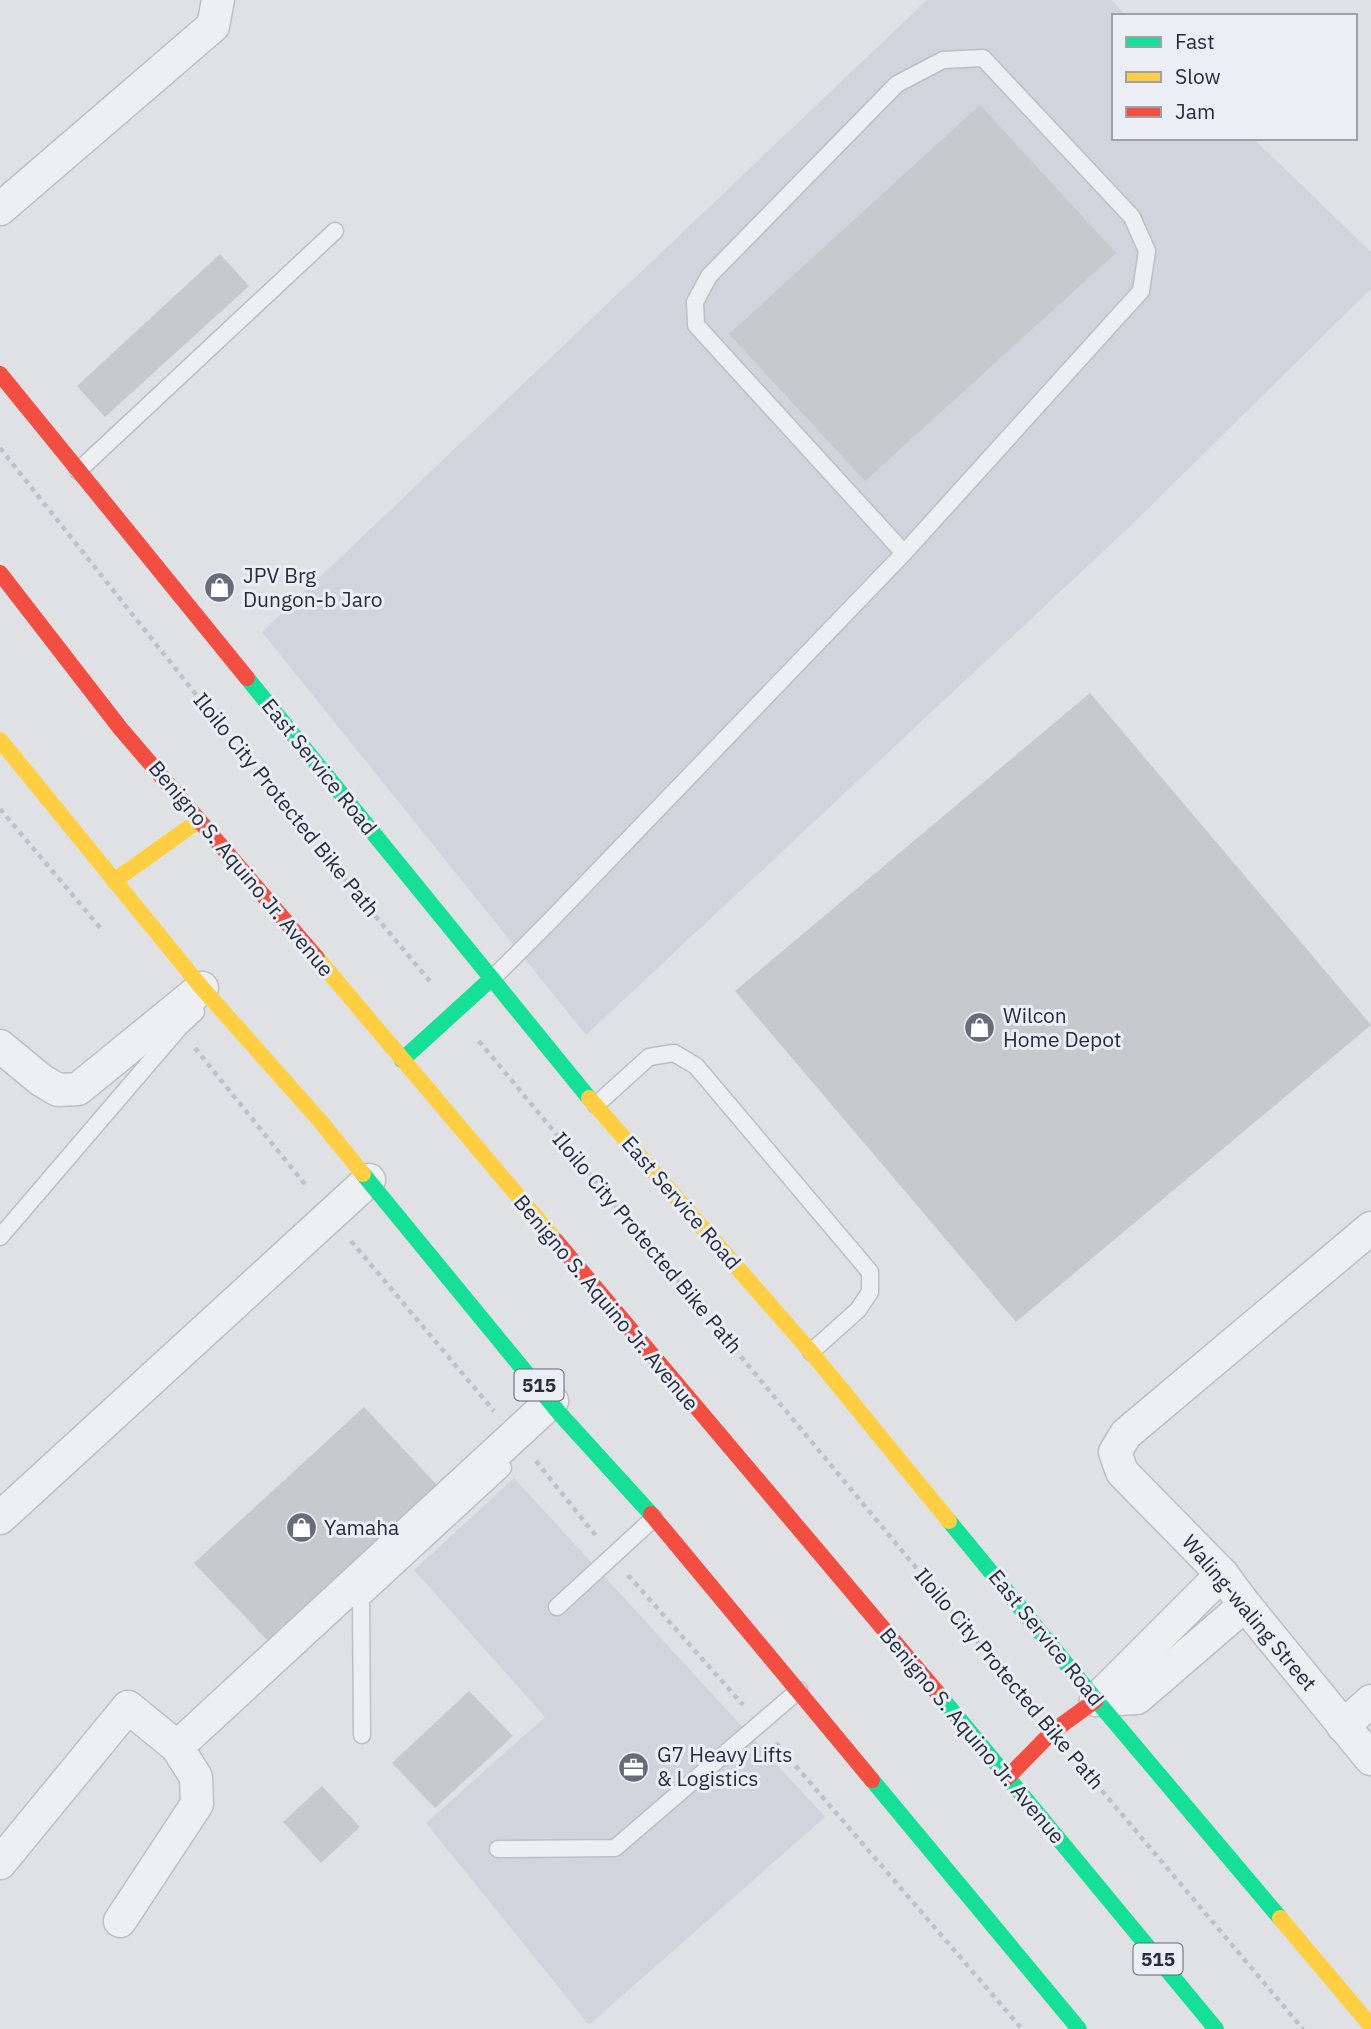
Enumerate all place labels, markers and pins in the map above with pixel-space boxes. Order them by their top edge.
place label: JPV Brg Dungon-b Jaro [243,561,382,613]
shop icon: JPV Brg Dungon-b Jaro [203,571,237,605]
place label: Wilcon Home Depot [1003,1001,1121,1053]
shop icon: Wilcon Home Depot [963,1011,997,1045]
shop icon: Yamaha [284,1511,318,1545]
place label: Yamaha [324,1513,399,1541]
place label: G7 Heavy Lifts & Logistics [657,1740,793,1792]
office icon: G7 Heavy Lifts & Logistics [617,1750,651,1784]

